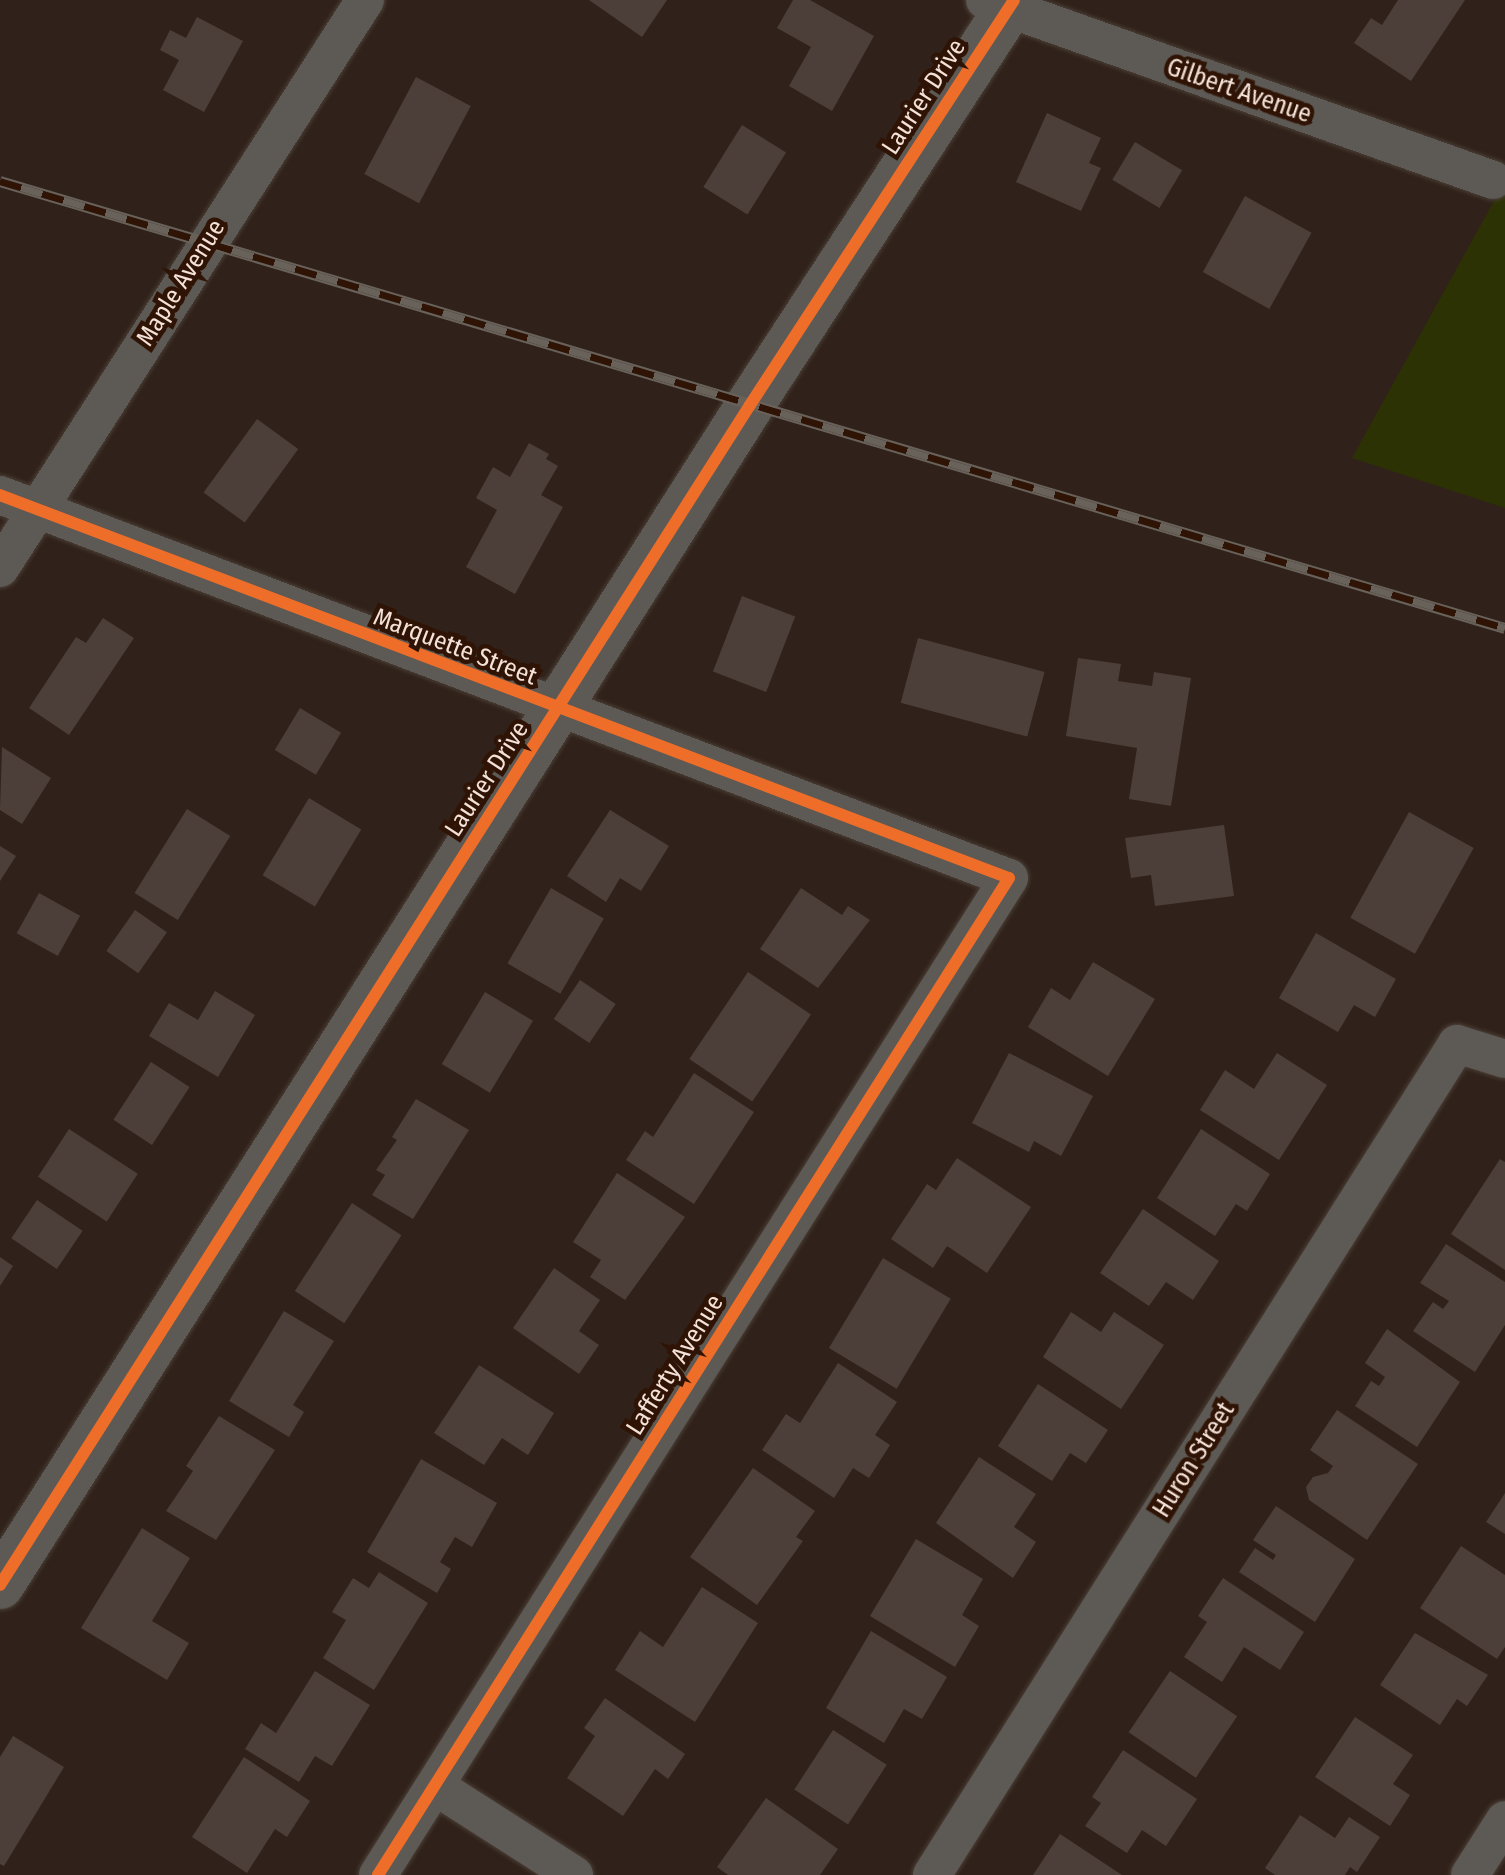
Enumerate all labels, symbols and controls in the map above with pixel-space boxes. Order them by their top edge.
street label: Laurier Drive [876,34,972,160]
street label: Gilbert Avenue [1163,52,1315,130]
street label: Maple Avenue [130,214,232,352]
street label: Marquette Street [369,602,541,692]
street label: Laurier Drive [439,716,535,842]
street label: Lafferty Avenue [620,1289,730,1441]
street label: Huron Street [1147,1397,1241,1523]

